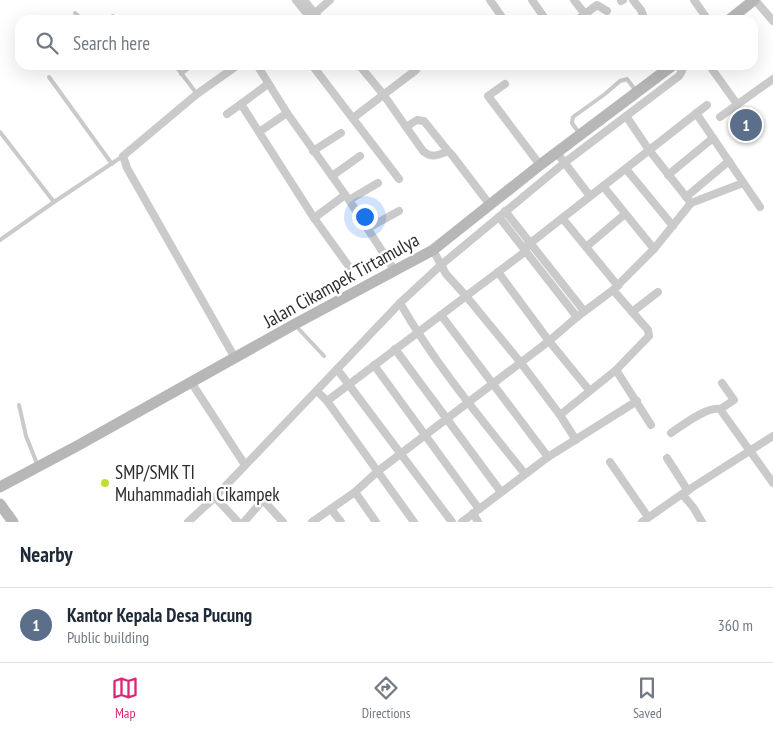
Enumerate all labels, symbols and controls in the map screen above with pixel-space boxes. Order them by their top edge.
search box [15,15,758,70]
icon: search [33,29,61,57]
text: Search here [73,31,150,55]
pin: 1 [730,106,762,144]
your location [352,204,378,230]
street label: Jalan Cikampek Tirtamulya [258,227,423,333]
place label: SMP/SMK TI Muhammadiah Cikampek [115,460,280,506]
marker: SMP/SMK TI Muhammadiah Cikampek [99,477,111,489]
text: Nearby [20,541,73,568]
text: Kantor Kepala Desa Pucung [67,603,252,627]
text: 1 [32,615,40,635]
text: 360 m [718,615,753,635]
text: Public building [67,627,149,647]
tab: Map [111,674,139,722]
tab: Directions [362,674,410,722]
tab: Saved [633,674,662,722]

